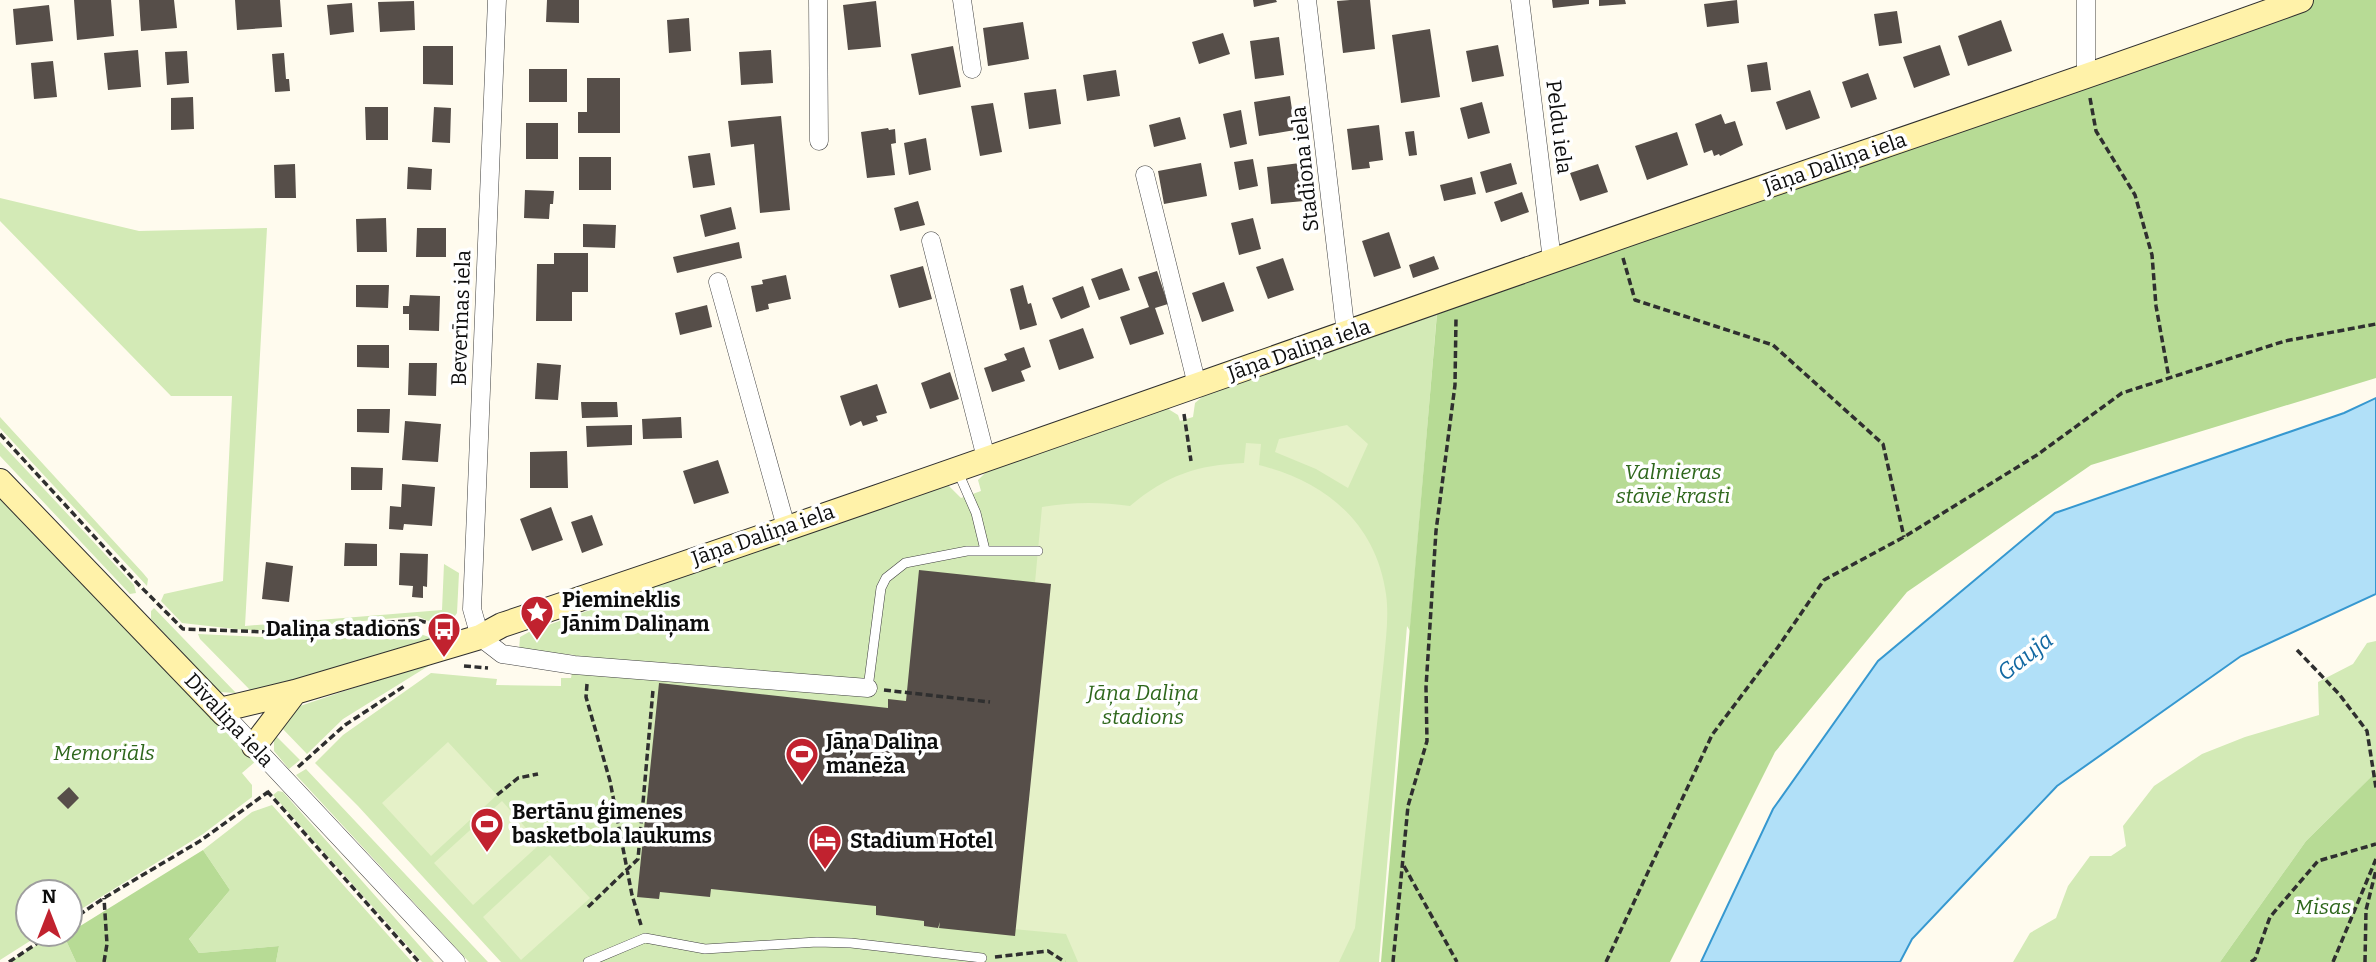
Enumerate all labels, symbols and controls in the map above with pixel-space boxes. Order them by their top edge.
street label: Peldu iela [1540,79,1578,176]
street label: Stadiona iela [1285,104,1325,233]
street label: Jāņa Daliņa iela [1759,126,1910,200]
street label: Beverīnas iela [446,249,476,386]
street label: Jāņa Daliņa iela [1223,313,1374,387]
park label: Valmieras stāvie krasti [1616,459,1730,509]
street label: Jāņa Daliņa iela [687,498,838,572]
place label: Piemineklis Jānim Daliņam [561,587,709,638]
place icon: Piemineklis Jānim Daliņam [518,593,556,642]
bus stop icon: Daliņa stadions [425,610,463,659]
place label: Daliņa stadions [266,616,420,643]
water label: Gauja [1991,625,2059,687]
street label: Dīvaliņa iela [179,668,279,773]
park label: Jāņa Daliņa stadions [1085,680,1199,730]
place label: Jāņa Daliņa manēža [825,729,939,779]
sports icon: Jāņa Daliņa manēža [783,735,821,784]
park label: Memoriāls [53,740,155,766]
place label: Bertānu ģimenes basketbola laukums [512,799,712,849]
sports icon: Bertānu ģimenes basketbola laukums [468,805,506,854]
hotel icon: Stadium Hotel [806,822,844,871]
place label: Stadium Hotel [850,828,994,854]
north arrow [14,878,84,948]
text: N [42,885,57,908]
park label: Misas [2295,894,2351,920]

